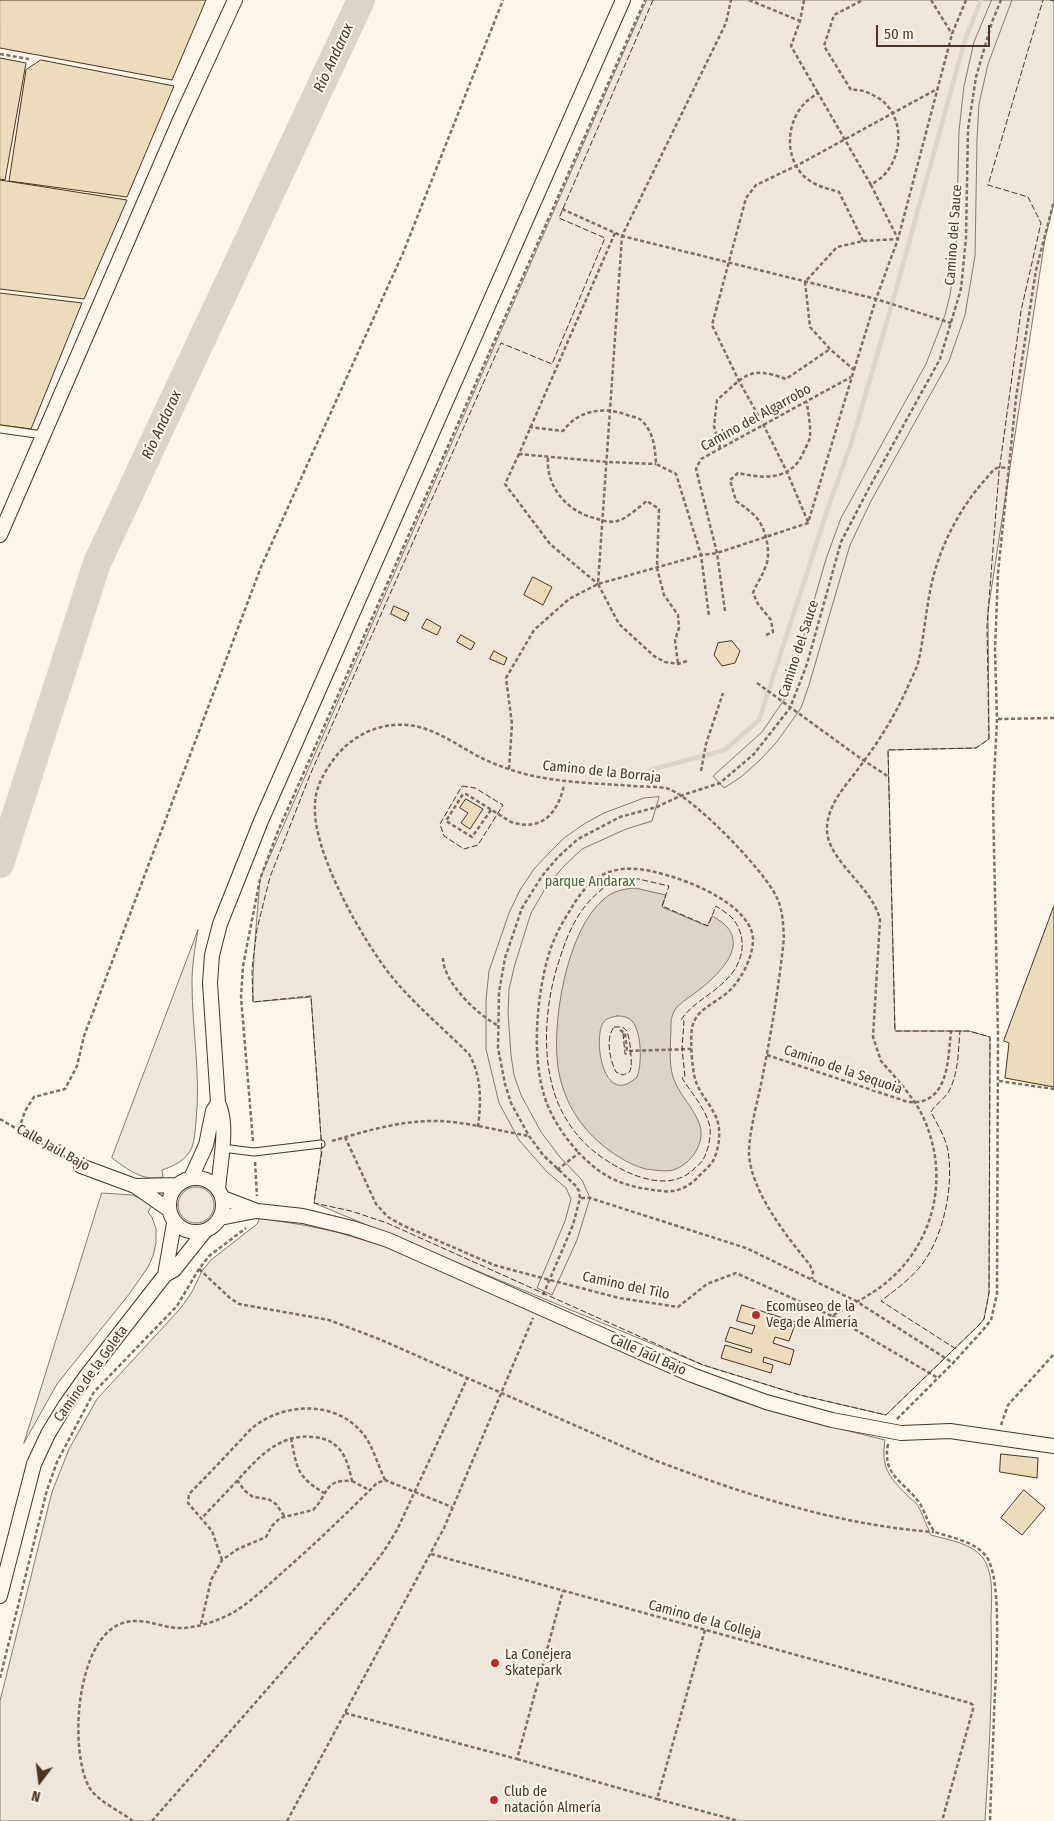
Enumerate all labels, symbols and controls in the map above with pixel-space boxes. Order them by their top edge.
scale bar [879,15,993,47]
water label: Río Andarax [310,21,358,95]
text: 50 m [884,25,914,43]
street label: Camino del Sauce [942,184,966,286]
street label: Camino del Algarrobo [698,381,814,455]
water label: Río Andarax [138,388,186,462]
street label: Camino del Sauce [775,598,823,700]
street label: Camino de la Borraja [542,757,662,787]
park label: parque Andarax [545,874,635,890]
street label: Camino de la Sequoia [782,1042,904,1098]
street label: Calle Jaúl Bajo [13,1121,93,1175]
street label: Camino del Tilo [581,1269,671,1303]
place label: Ecomuseo de la Vega de Almería [766,1299,858,1331]
marker: Ecomuseo de la Vega de Almería [750,1309,762,1321]
street label: Camino de la Goleta [50,1323,132,1425]
street label: Calle Jaúl Bajo [607,1331,689,1379]
street label: Camino de la Colleja [647,1597,763,1643]
place label: La Conejera Skatepark [505,1647,571,1680]
marker: La Conejera Skatepark [489,1657,501,1669]
north arrow [15,1756,65,1806]
place label: Club de natación Almería [504,1784,601,1816]
text: N [30,1787,42,1805]
marker: Club de natación Almería [488,1794,500,1806]

